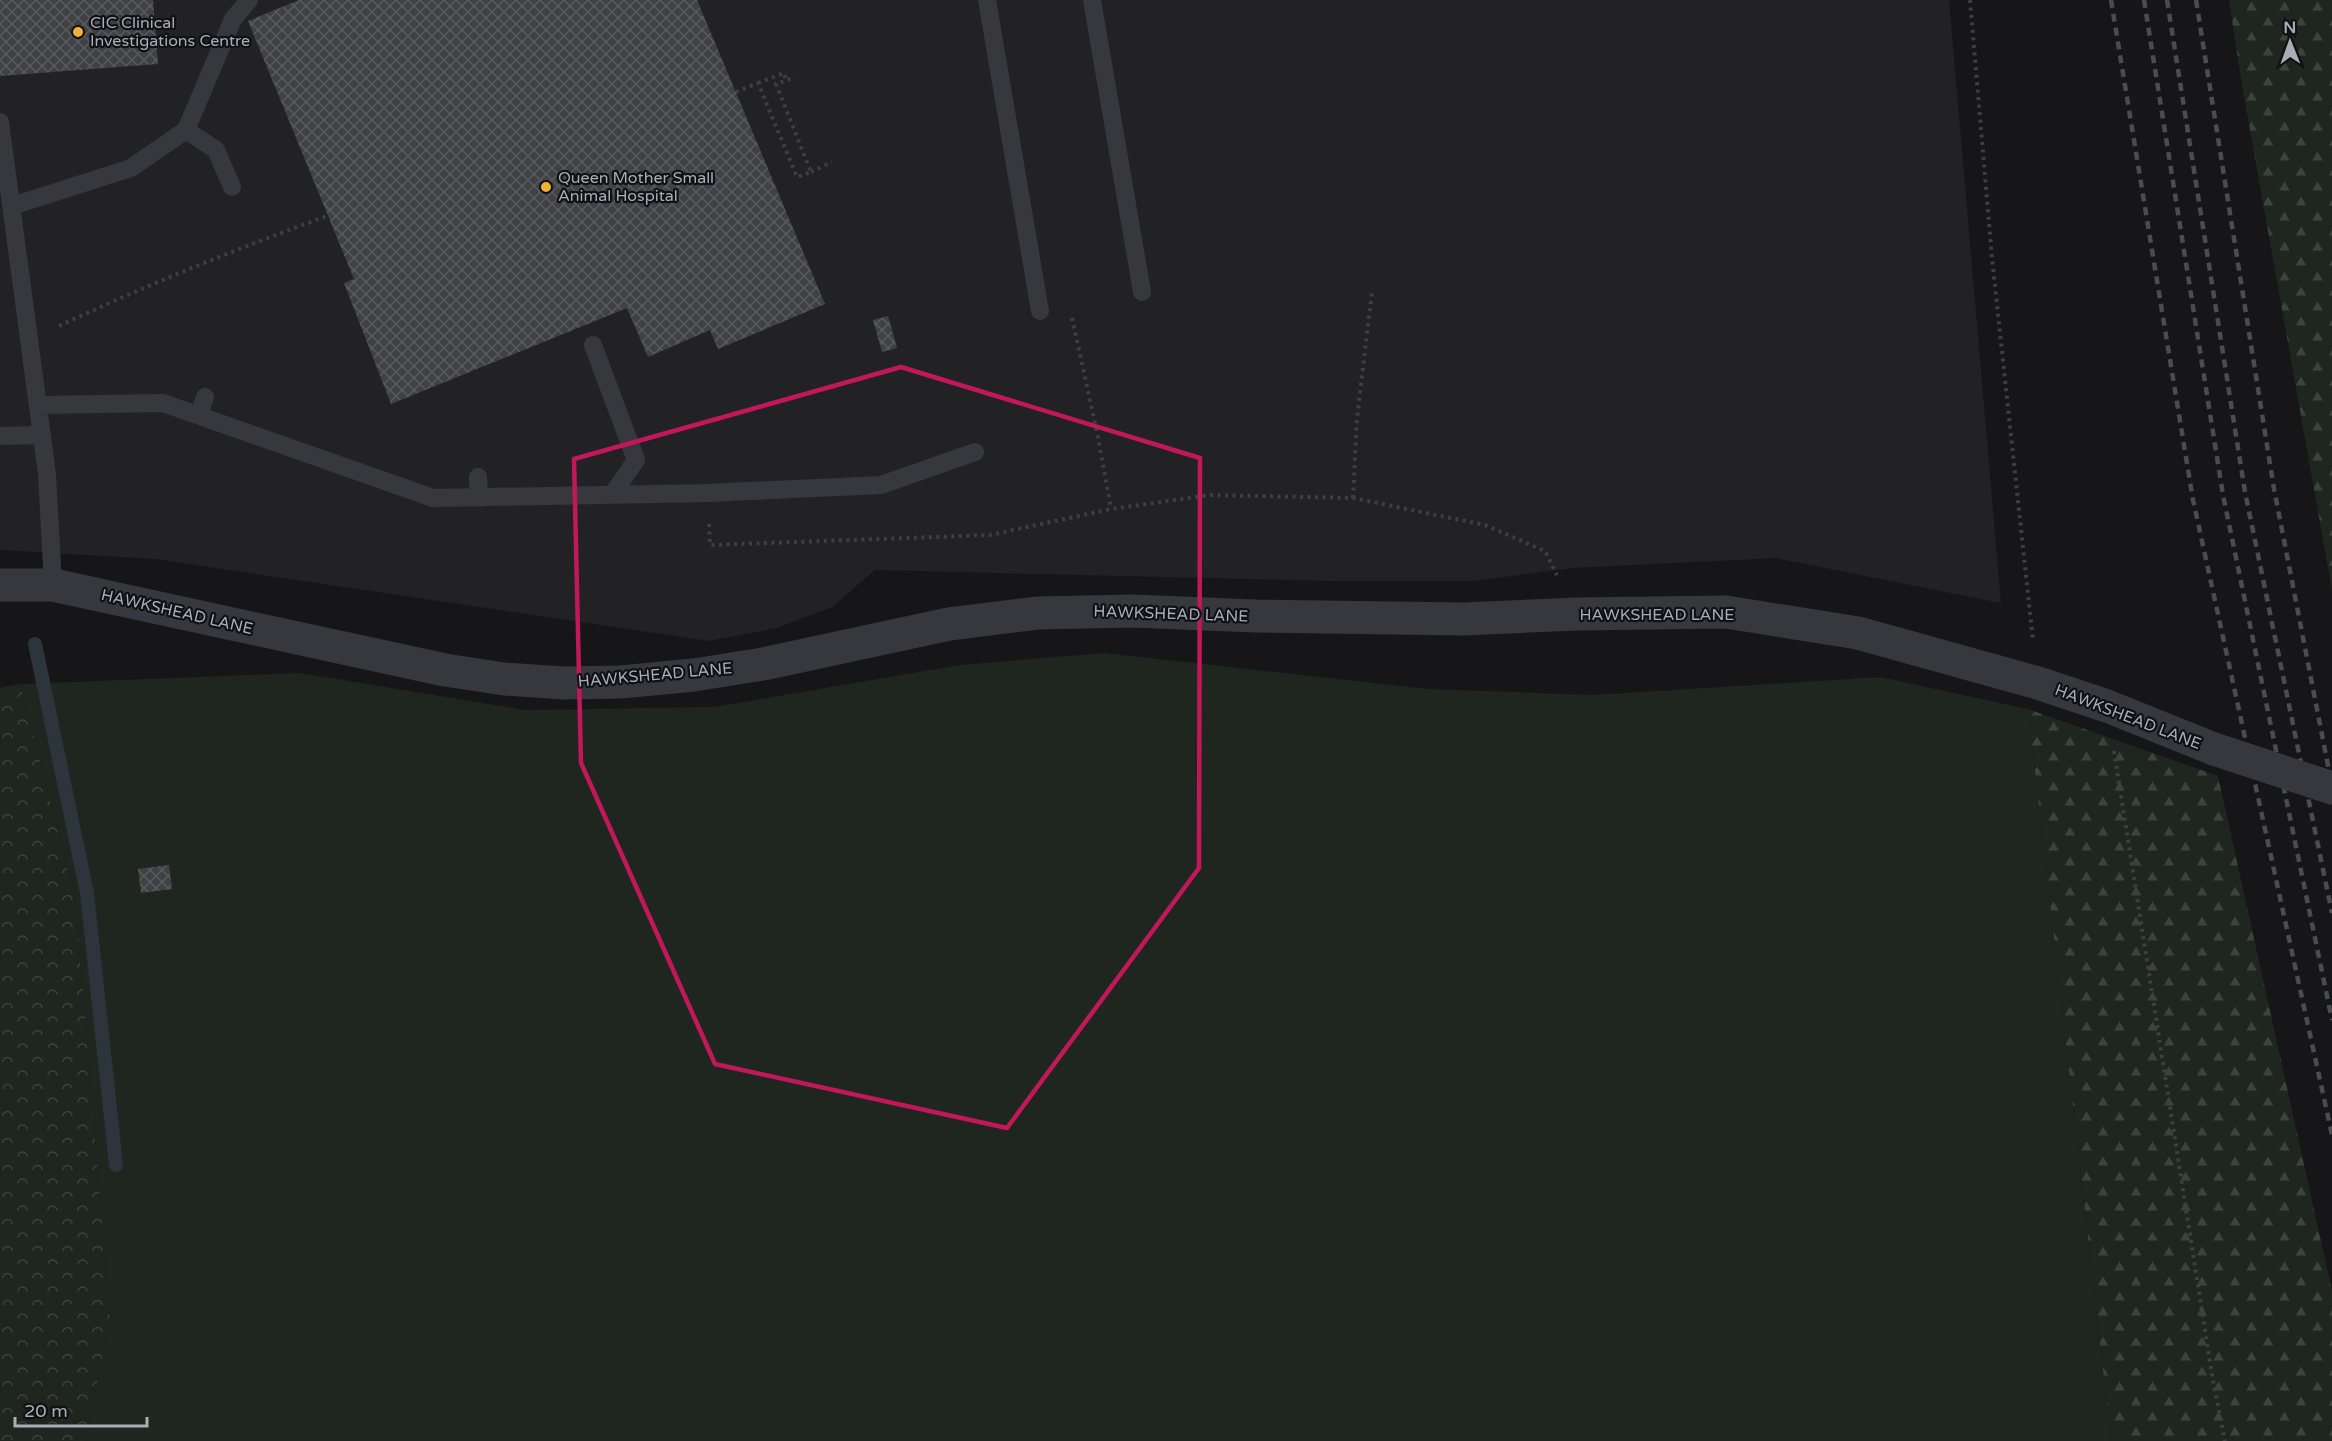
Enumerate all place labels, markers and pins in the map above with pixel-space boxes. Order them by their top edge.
place label: CIC Clinical Investigations Centre [90,13,250,51]
marker: CIC Clinical Investigations Centre [71,25,85,39]
place label: Queen Mother Small Animal Hospital [558,168,714,206]
marker: Queen Mother Small Animal Hospital [539,180,553,194]

